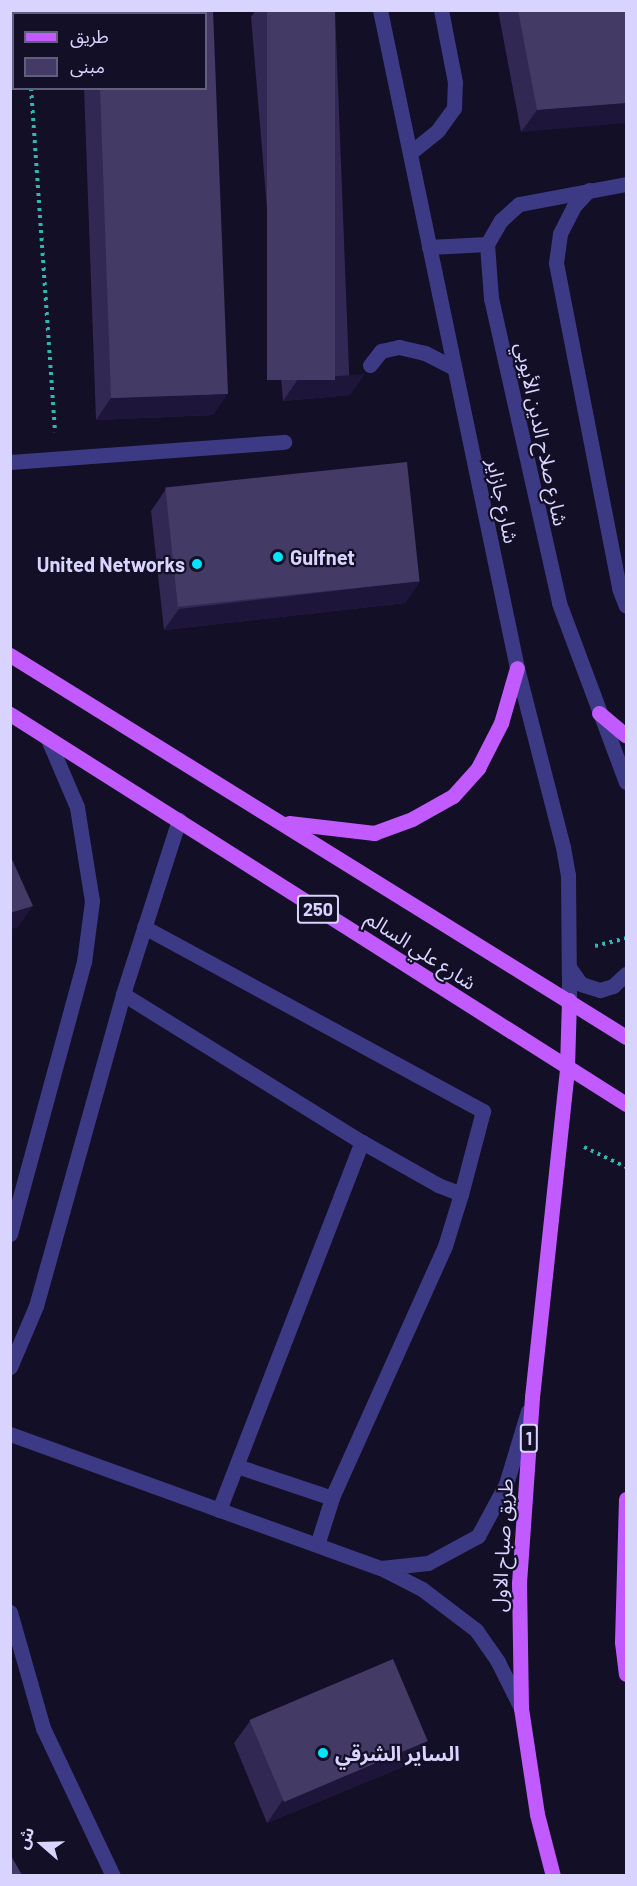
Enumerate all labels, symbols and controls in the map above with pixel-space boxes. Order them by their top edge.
legend [12,12,207,90]
text: طريق [70,25,109,47]
text: مبنى [70,55,105,77]
street label: شارع صلاح الدين الأيوبي [511,340,573,528]
street label: شارع جازاير [482,456,524,546]
place label: Gulfnet [290,545,355,569]
marker: Gulfnet [271,550,285,564]
place label: United Networks [37,552,185,576]
marker: United Networks [190,557,204,571]
road number: 250 [296,894,340,924]
street label: شارع علي السالم [361,905,481,995]
road number: 1 [518,1423,540,1453]
street label: طريق صباح الاول [487,1478,517,1612]
place label: الساير الشرقي [335,1741,460,1765]
marker: الساير الشرقي [316,1746,330,1760]
north arrow [12,1814,72,1874]
text: ش [12,1824,37,1851]

